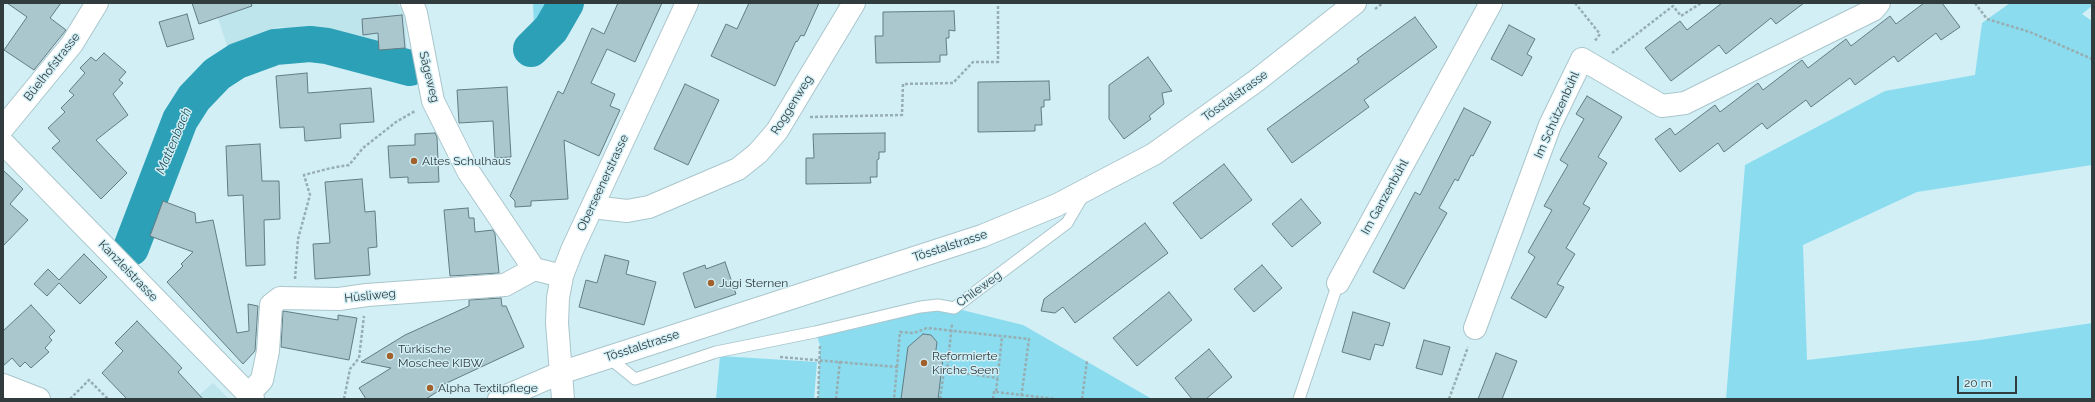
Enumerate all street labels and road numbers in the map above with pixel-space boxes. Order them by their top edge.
street label: Büelhofstrasse [21,30,83,104]
street label: Sägeweg [416,50,442,104]
street label: Tösstalstrasse [1199,67,1271,125]
street label: Im Schützenbühl [1531,69,1583,161]
street label: Roggenweg [768,73,816,137]
street label: Oberseenerstrasse [574,132,632,234]
street label: Im Ganzenbühl [1358,157,1412,237]
street label: Tösstalstrasse [911,227,989,265]
street label: Kanzleistrasse [95,237,161,305]
street label: Chileweg [954,268,1004,310]
street label: Hüsliweg [344,286,396,306]
street label: Tösstalstrasse [603,327,681,365]

